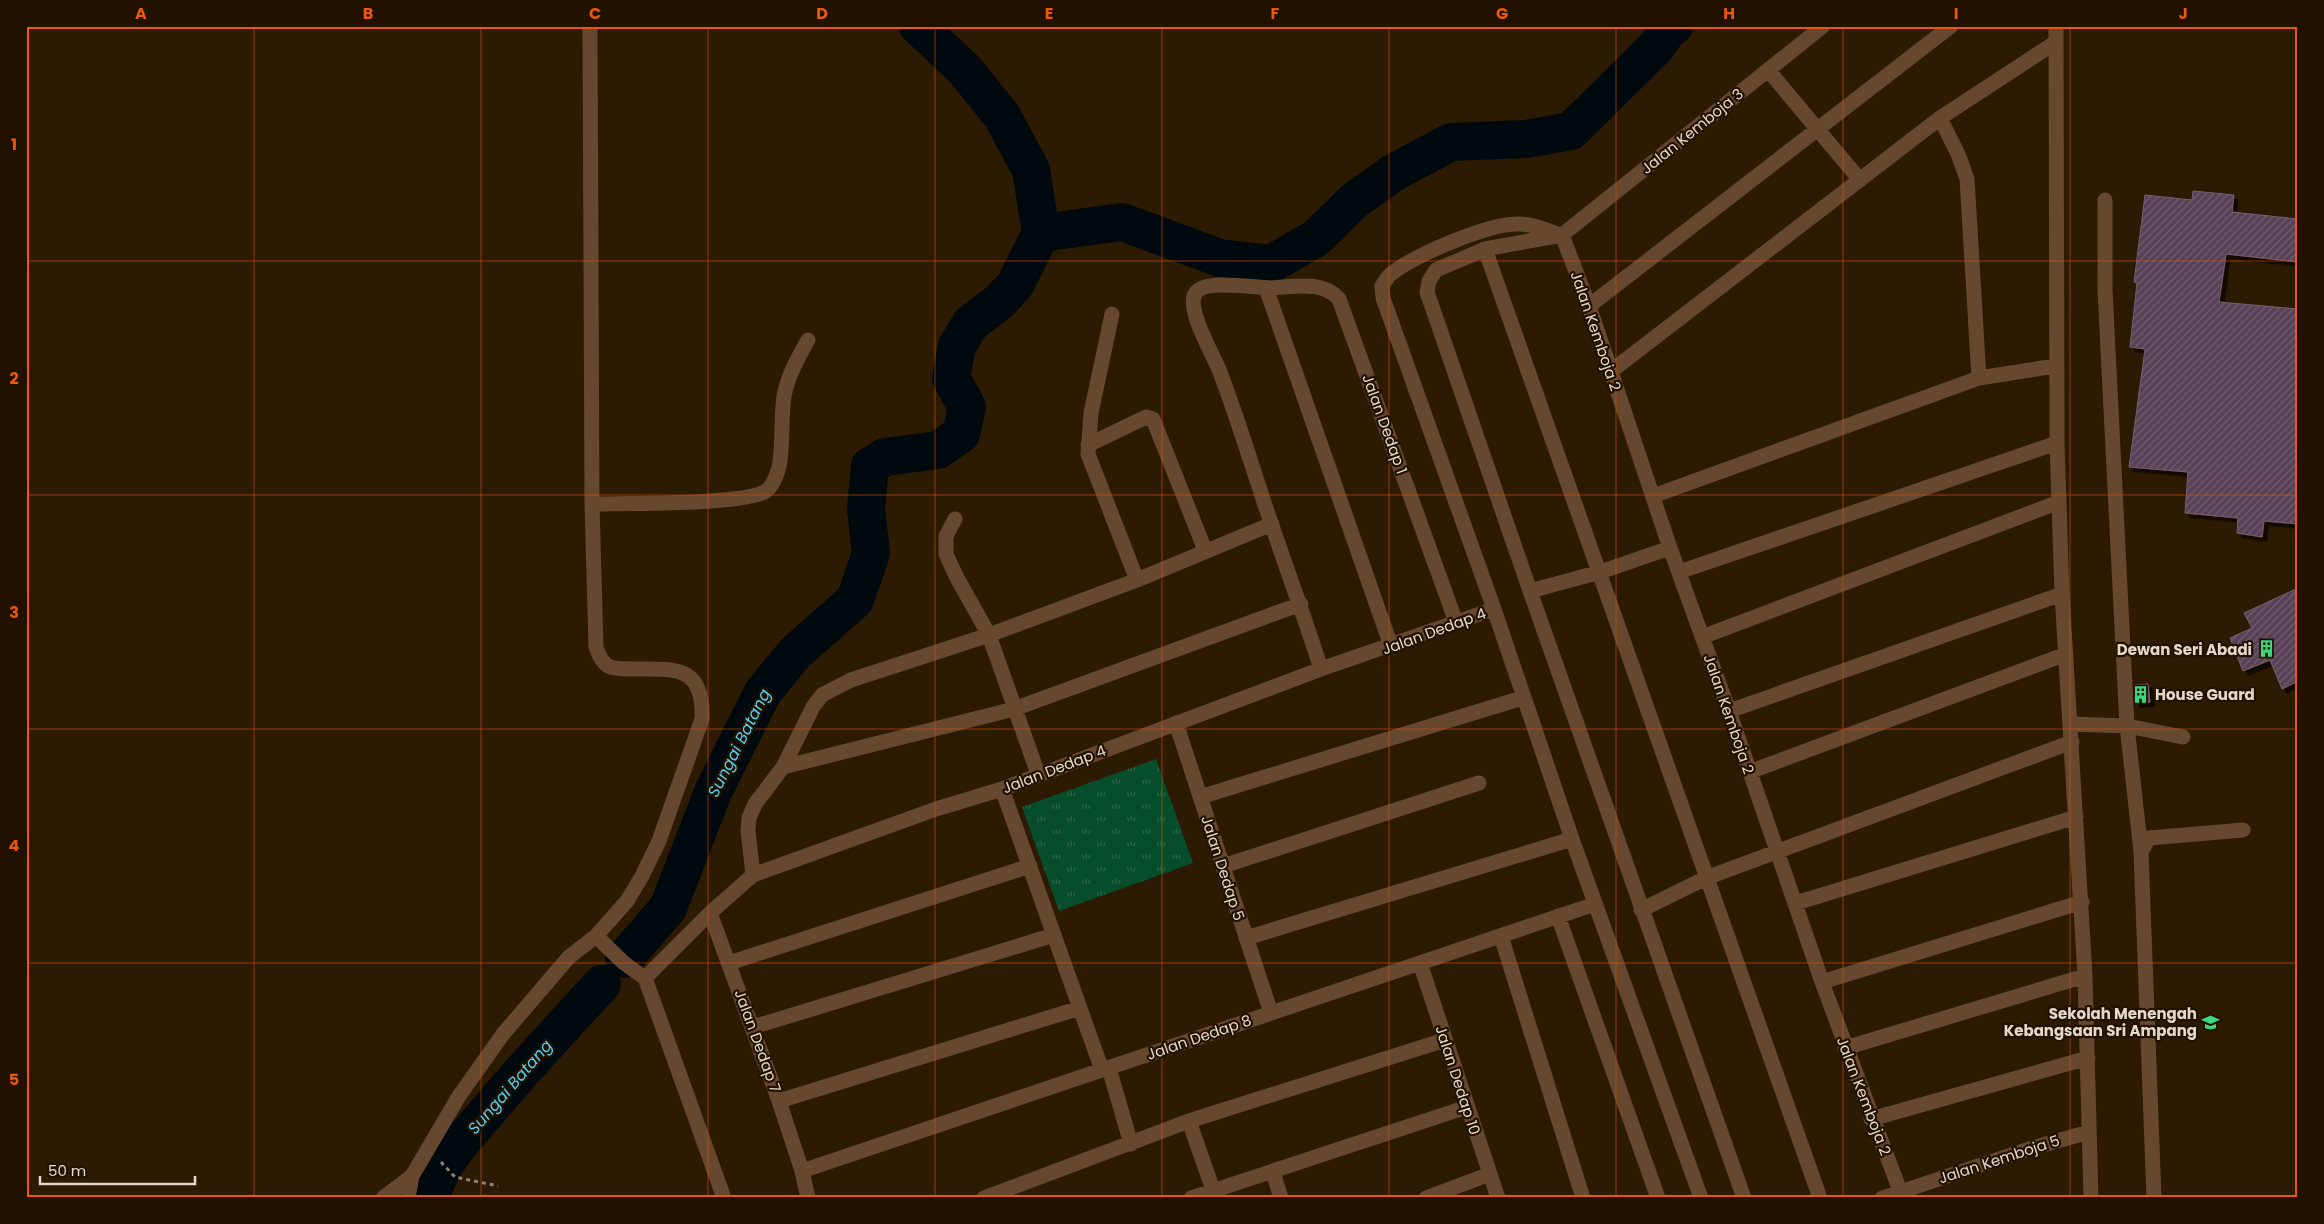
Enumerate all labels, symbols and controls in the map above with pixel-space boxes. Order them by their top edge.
text: A [135,2,147,25]
text: B [363,2,373,25]
text: C [589,2,601,25]
text: D [816,2,828,25]
text: E [1045,2,1053,25]
text: F [1271,2,1280,25]
text: G [1496,2,1508,25]
text: H [1723,2,1735,25]
text: I [1954,2,1958,25]
text: J [2178,2,2188,25]
street label: Jalan Kemboja 3 [1637,83,1747,179]
text: 1 [11,133,17,156]
street label: Jalan Kemboja 2 [1566,268,1626,394]
text: 2 [9,367,19,390]
street label: Jalan Dedap 1 [1357,371,1413,477]
text: 3 [9,601,19,624]
street label: Jalan Dedap 4 [1379,602,1489,660]
place label: Dewan Seri Abadi [2117,639,2252,660]
building icon: Dewan Seri Abadi [2256,639,2276,659]
street label: Jalan Kemboja 2 [1699,651,1759,777]
building icon: House Guard [2131,684,2151,704]
place label: House Guard [2155,684,2255,705]
water label: Sungai Batang [702,685,776,801]
street label: Jalan Dedap 4 [999,740,1109,798]
street label: Jalan Dedap 5 [1196,813,1250,923]
text: 4 [9,834,20,857]
street label: Jalan Dedap 7 [730,987,786,1095]
place label: Sekolah Menengah Kebangsaan Sri Ampang [2004,1003,2197,1041]
street label: Jalan Dedap 8 [1144,1009,1254,1065]
school or university icon: Sekolah Menengah Kebangsaan Sri Ampang [2201,1012,2221,1032]
street label: Jalan Dedap 10 [1430,1023,1486,1137]
street label: Jalan Kemboja 2 [1832,1034,1896,1158]
water label: Sungai Batang [462,1035,558,1139]
text: 5 [9,1068,19,1091]
street label: Jalan Kemboja 5 [1936,1129,2062,1189]
scale bar [40,1154,195,1186]
text: 50 m [48,1160,86,1181]

